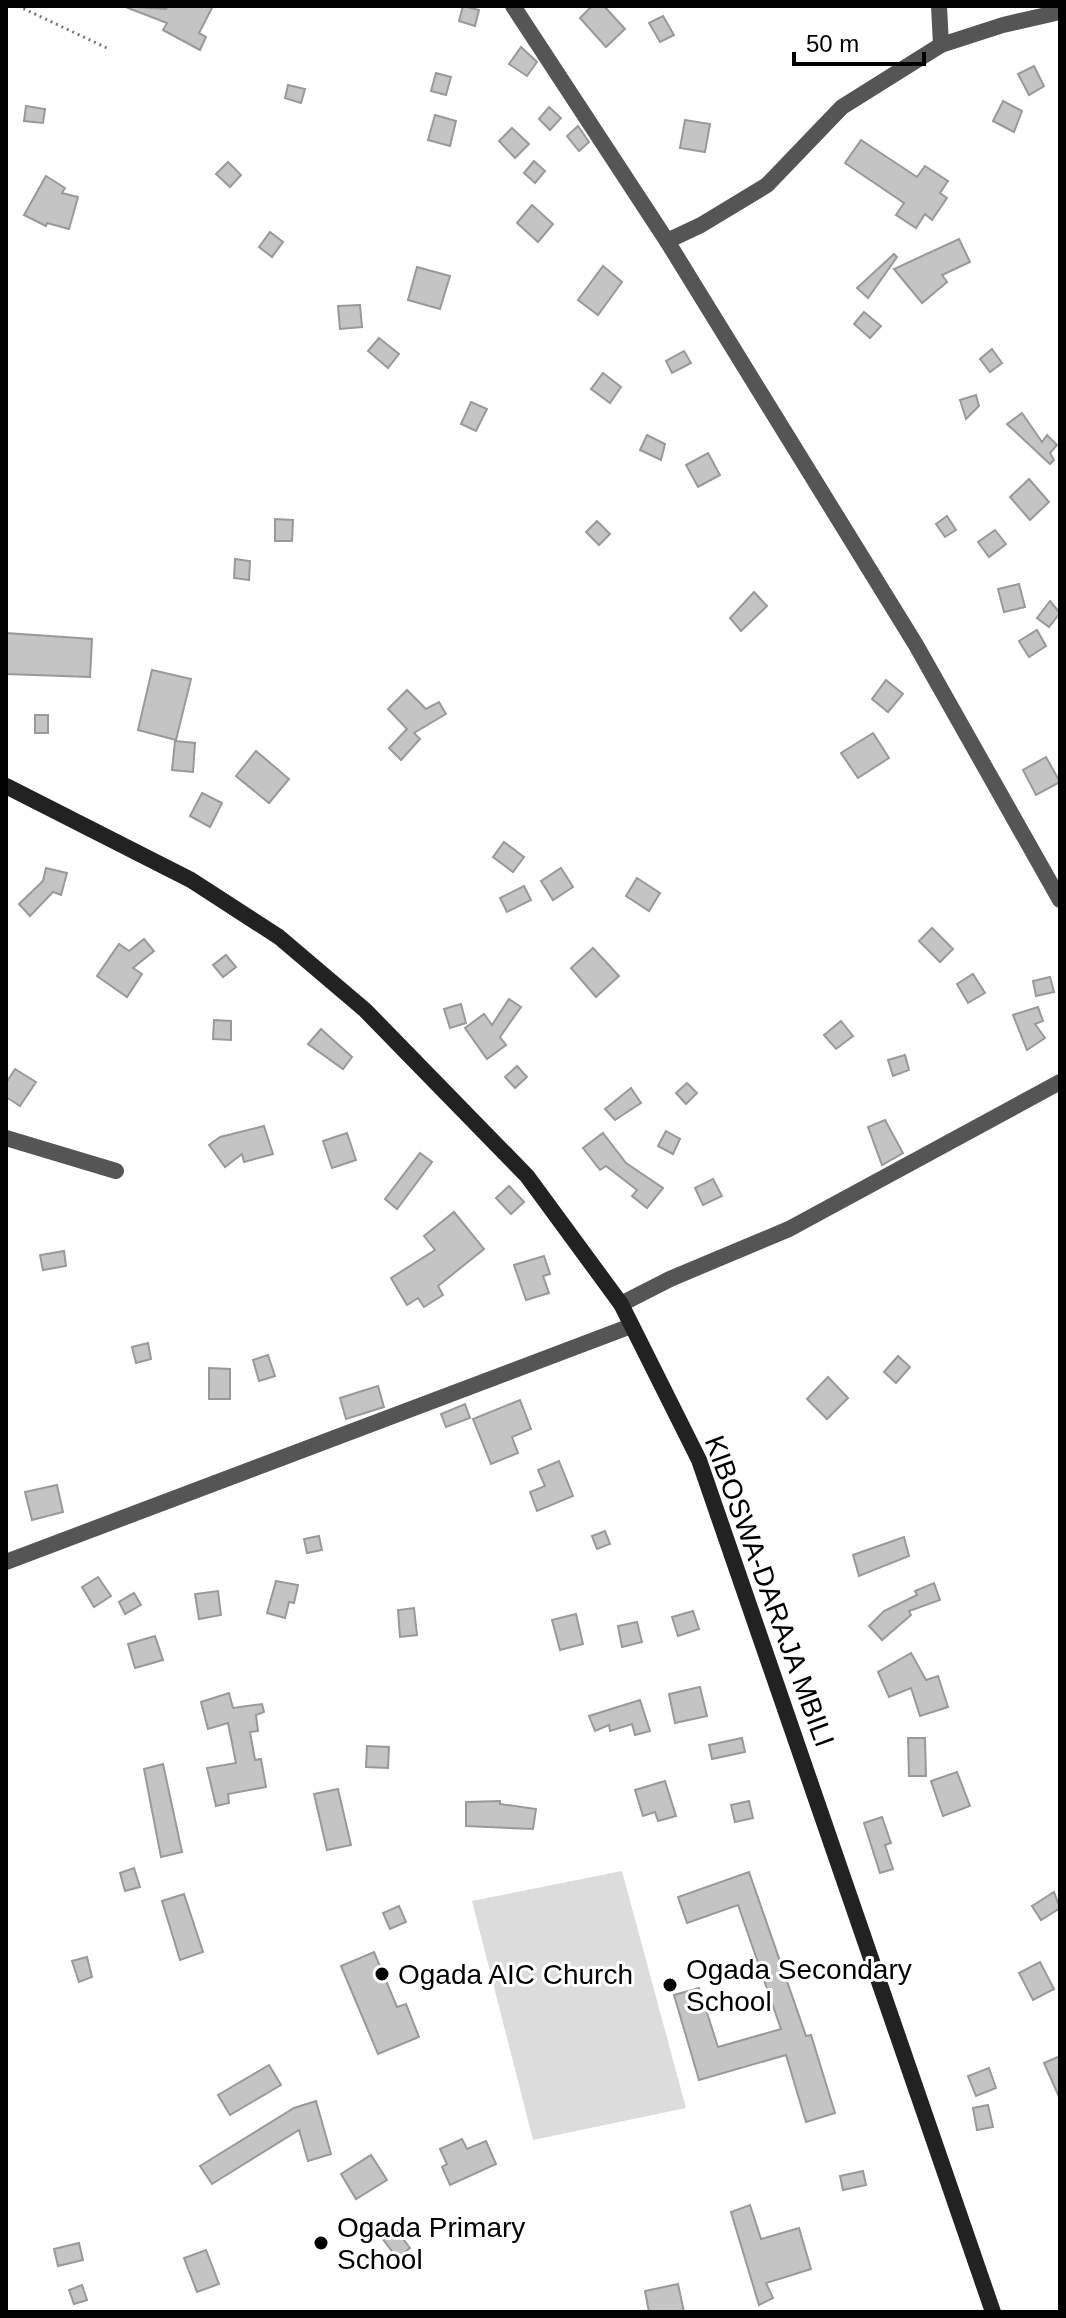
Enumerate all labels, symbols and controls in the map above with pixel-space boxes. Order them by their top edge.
scale bar [794,16,924,66]
text: 50 m [806,30,859,57]
street label: KIBOSWA-DARAJA MBILI [699,1431,840,1751]
place label: Ogada Secondary School [686,1954,912,2017]
place label: Ogada AIC Church [398,1959,633,1990]
marker: Ogada AIC Church [373,1965,391,1983]
marker: Ogada Secondary School [661,1976,679,1994]
place label: Ogada Primary School [337,2212,525,2275]
marker: Ogada Primary School [312,2234,330,2252]

